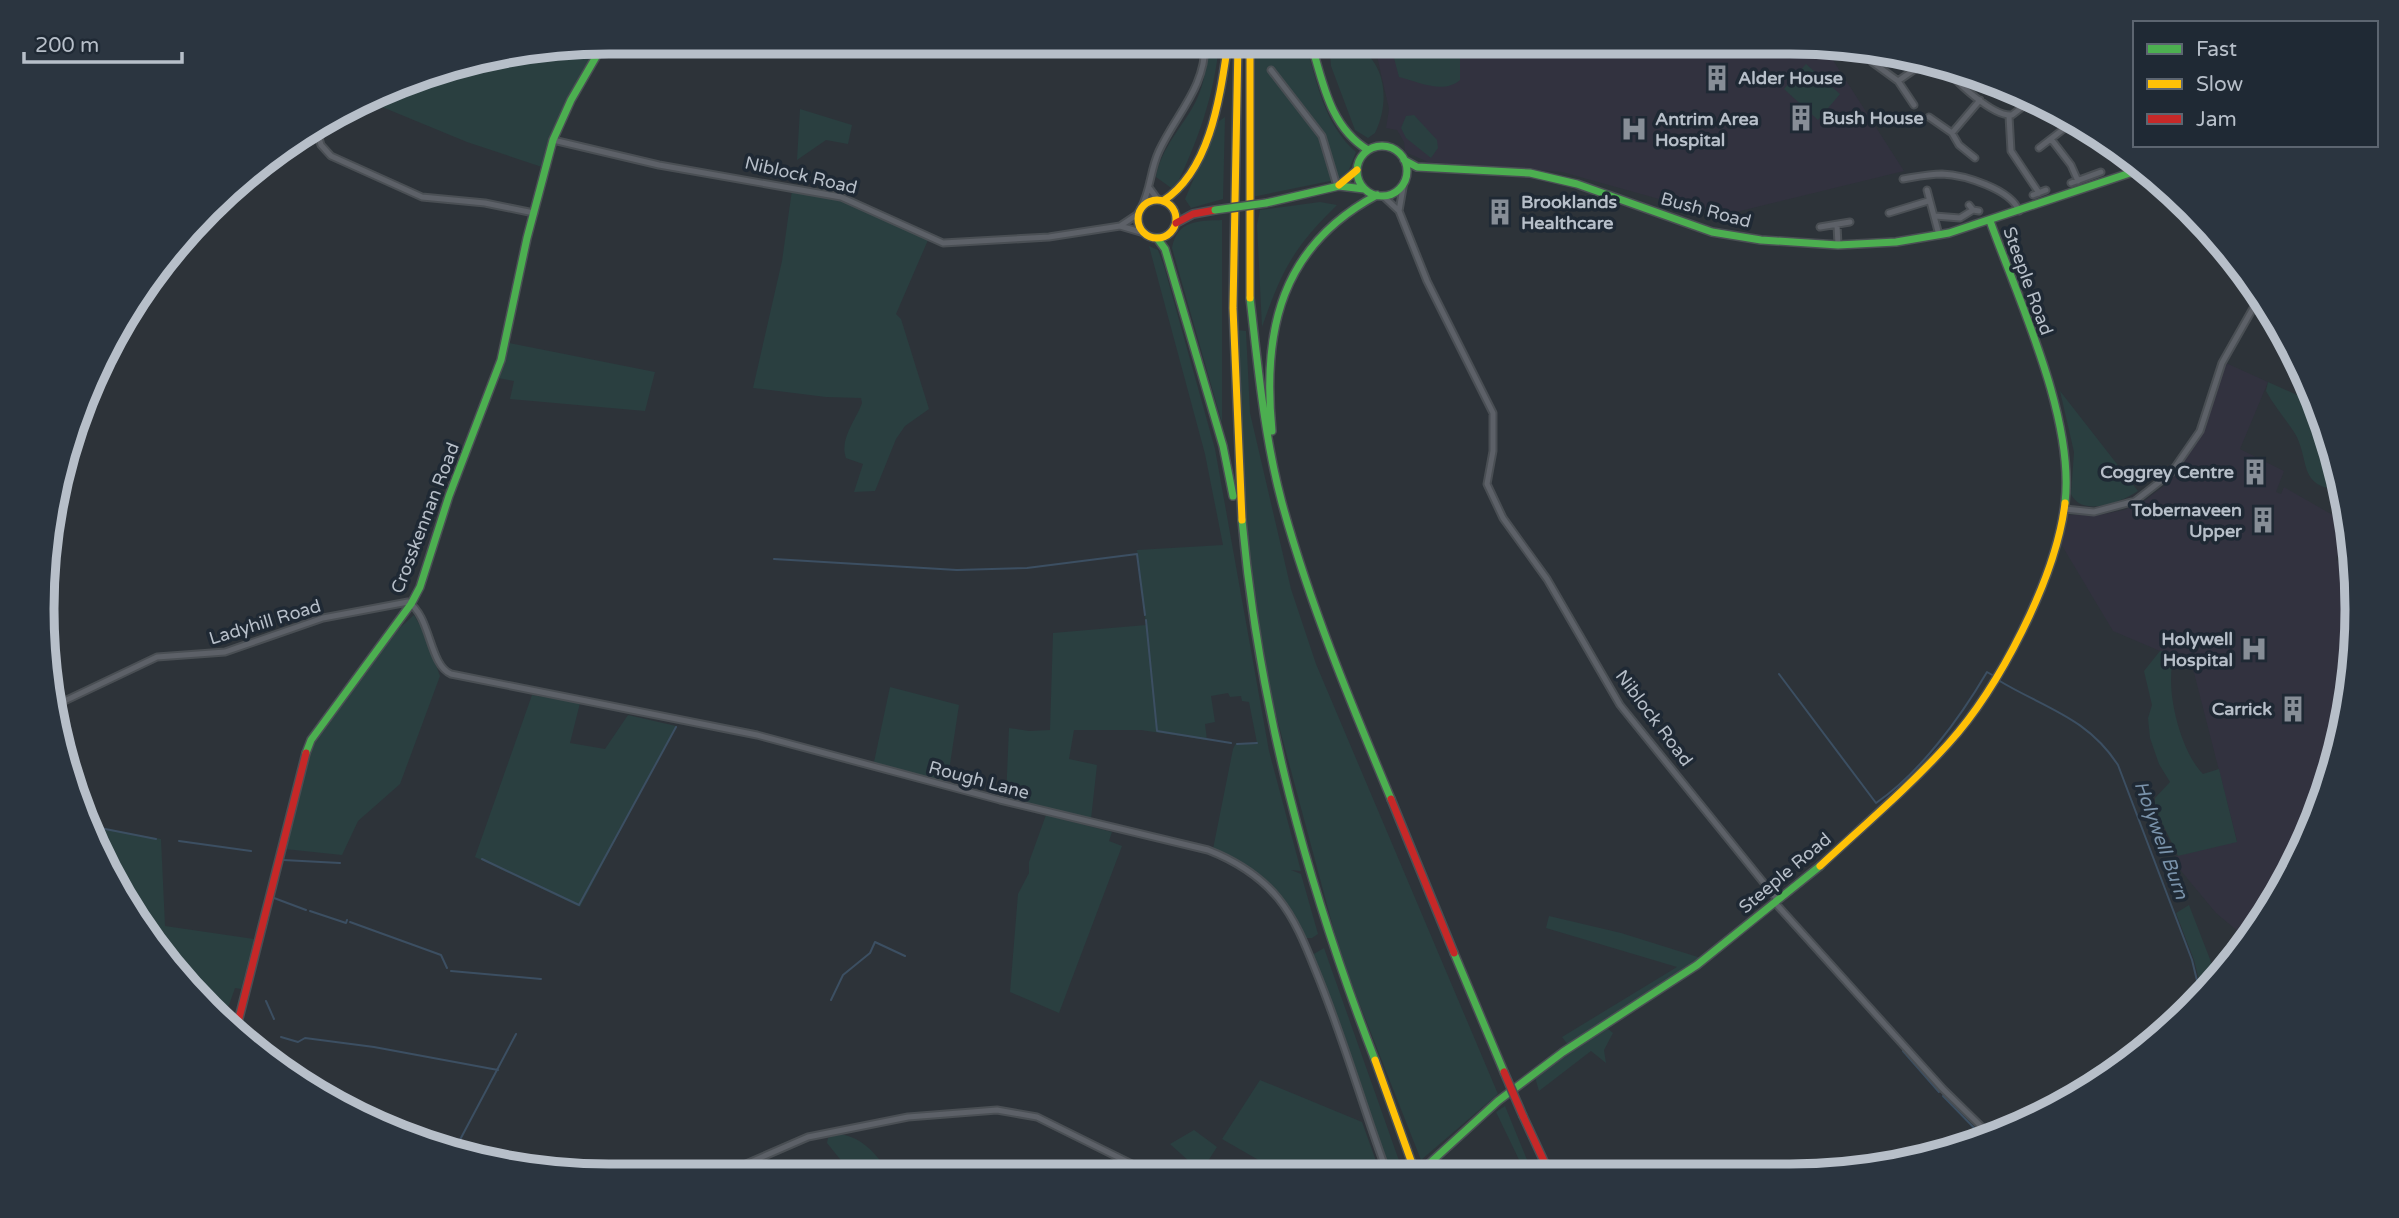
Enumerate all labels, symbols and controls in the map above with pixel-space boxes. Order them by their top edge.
scale bar [24,21,182,65]
legend [2133,21,2378,147]
text: 200 m [35,33,99,58]
text: Fast [2196,37,2237,62]
building icon: Alder House [1702,63,1732,93]
place label: Alder House [1738,67,1843,89]
text: Slow [2196,72,2244,97]
building icon: Bush House [1786,103,1816,133]
place label: Bush House [1822,107,1924,129]
text: Jam [2196,107,2237,132]
place label: Antrim Area Hospital [1655,108,1759,151]
hospital icon: Antrim Area Hospital [1619,114,1649,144]
street label: Niblock Road [743,151,859,199]
street label: Bush Road [1658,187,1754,233]
place label: Brooklands Healthcare [1521,191,1618,234]
building icon: Brooklands Healthcare [1485,197,1515,227]
street label: Steeple Road [1998,224,2058,338]
street label: Crosskennan Road [386,439,464,597]
building icon: Coggrey Centre [2240,457,2270,487]
place label: Coggrey Centre [2100,461,2234,483]
place label: Tobernaveen Upper [2130,499,2243,542]
building icon: Tobernaveen Upper [2248,505,2278,535]
street label: Ladyhill Road [206,595,324,649]
place label: Holywell Hospital [2161,628,2233,671]
hospital icon: Holywell Hospital [2239,634,2269,664]
street label: Niblock Road [1611,666,1697,770]
building icon: Carrick [2278,694,2308,724]
place label: Carrick [2212,698,2272,720]
street label: Rough Lane [926,756,1032,804]
water label: Holywell Burn [2129,778,2193,902]
street label: Steeple Road [1734,828,1836,918]

